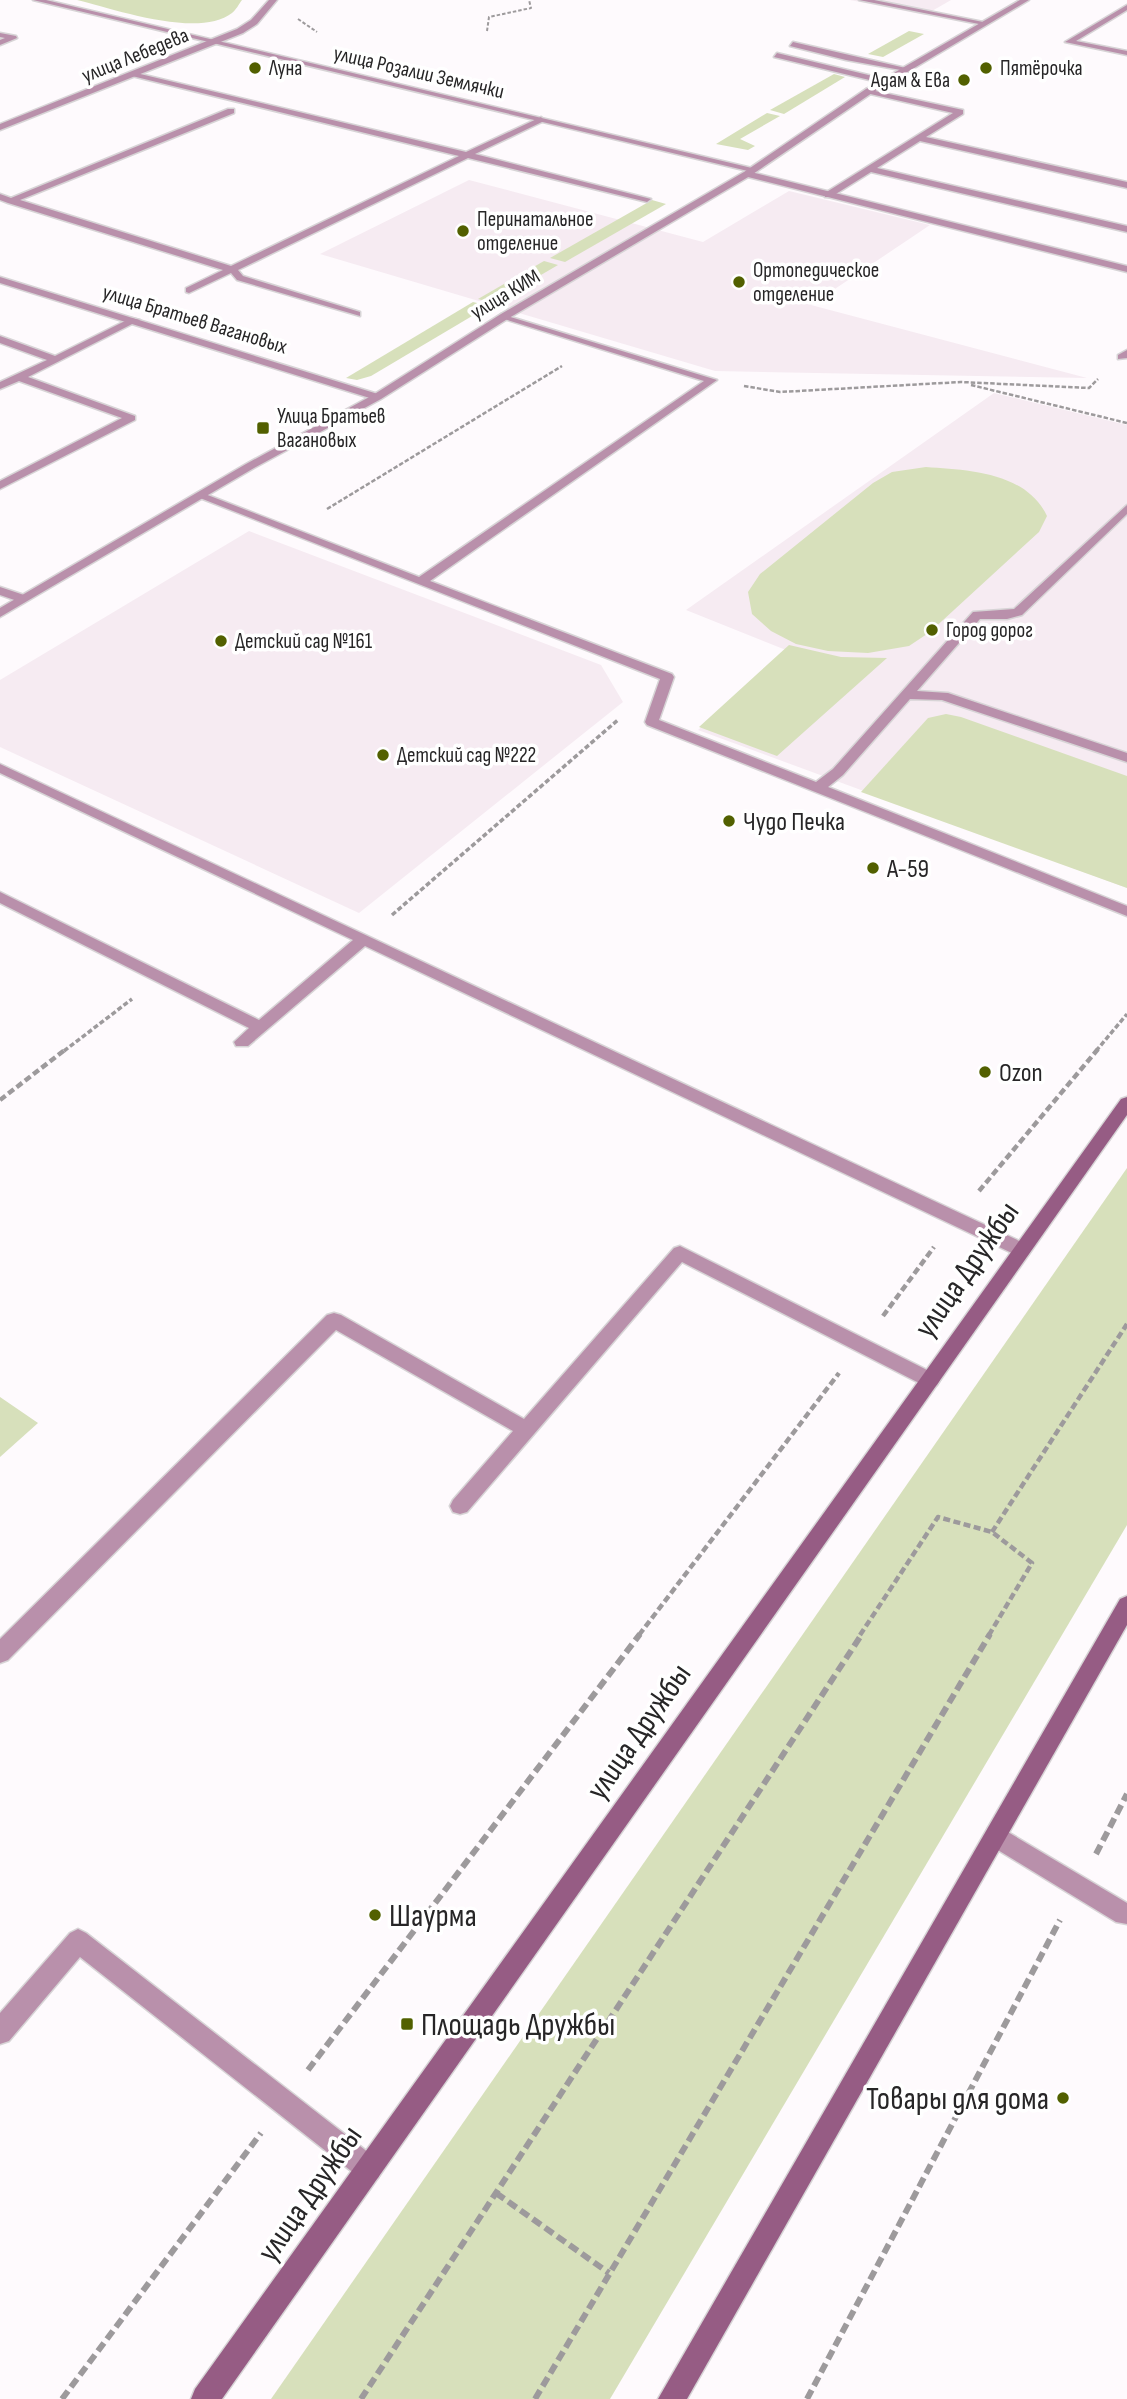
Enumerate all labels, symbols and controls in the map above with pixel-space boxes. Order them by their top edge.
street label: улица Лебедева [78,23,192,88]
street label: улица Розалии Землячки [331,41,507,104]
place label: Луна [268,56,302,81]
place label: Пятёрочка [1000,56,1083,81]
marker: Луна [247,60,263,76]
marker: Пятёрочка [978,60,994,76]
place label: Адам & Ева [870,68,950,93]
marker: Адам & Ева [956,72,972,88]
place label: Перинатальное отделение [477,207,593,256]
marker: Перинатальное отделение [455,223,471,239]
place label: Ортопедическое отделение [753,258,879,307]
street label: улица КИМ [466,264,545,325]
marker: Ортопедическое отделение [731,274,747,290]
street label: улица Братьев Вагановых [100,280,290,359]
place label: Улица Братьев Вагановых [277,404,386,453]
marker: Улица Братьев Вагановых [255,420,271,436]
place label: Город дорог [946,618,1033,643]
marker: Город дорог [924,622,940,638]
place label: Детский сад №161 [235,629,373,654]
marker: Детский сад №161 [213,633,229,649]
place label: Детский сад №222 [397,743,536,768]
marker: Детский сад №222 [375,747,391,763]
place label: Чудо Печка [743,807,845,838]
marker: Чудо Печка [721,813,737,829]
place label: А-59 [886,854,929,885]
marker: А-59 [865,860,881,876]
place label: Ozon [999,1058,1043,1089]
marker: Ozon [977,1064,993,1080]
street label: улица Дружбы [906,1194,1028,1345]
street label: улица Дружбы [578,1656,700,1807]
place label: Шаурма [389,1897,477,1936]
marker: Шаурма [367,1907,383,1923]
place label: Площадь Дружбы [421,2006,615,2045]
marker: Площадь Дружбы [399,2016,415,2032]
place label: Товары для дома [866,2080,1049,2119]
marker: Товары для дома [1055,2090,1071,2106]
street label: улица Дружбы [249,2118,371,2269]

